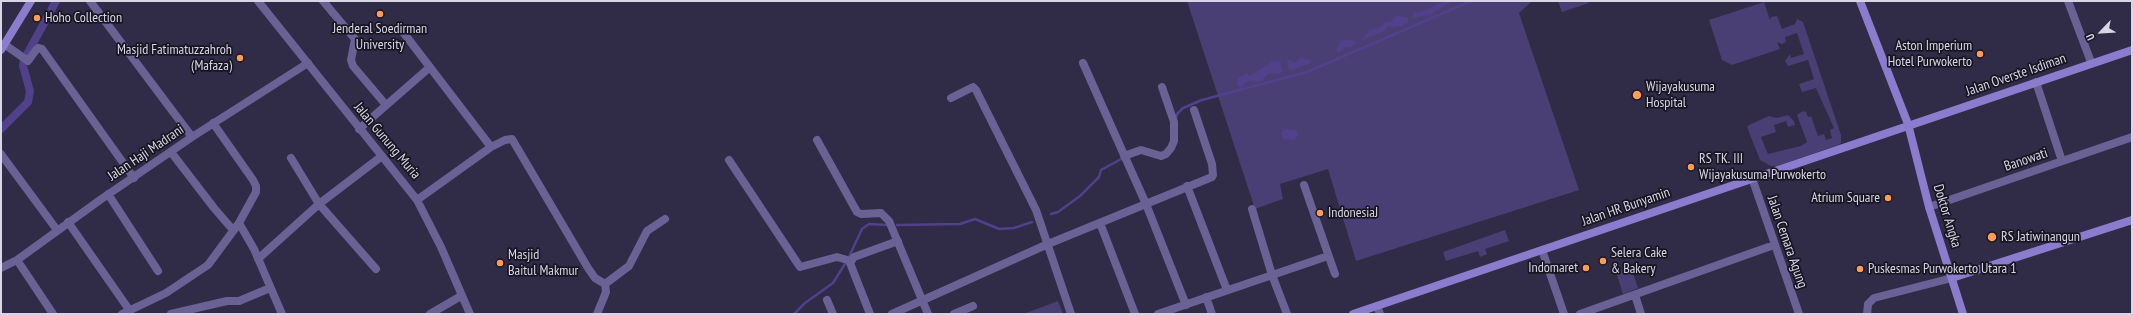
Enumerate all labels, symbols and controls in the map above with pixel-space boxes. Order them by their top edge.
marker: Jenderal Soedirman University [375,9,385,19]
place label: Hoho Collection [45,10,122,26]
north arrow [2081,12,2121,52]
marker: Hoho Collection [32,13,42,23]
place label: Jenderal Soedirman University [333,21,427,54]
text: U [2083,32,2098,43]
place label: Aston Imperium Hotel Purwokerto [1888,38,1972,70]
place label: Masjid Fatimatuzzahroh (Mafaza) [117,42,232,74]
marker: Aston Imperium Hotel Purwokerto [1975,49,1985,59]
street label: Jalan Overste Isdiman [1964,50,2068,100]
marker: Masjid Fatimatuzzahroh (Mafaza) [235,53,245,63]
place label: Wijayakusuma Hospital [1646,79,1715,112]
marker: Wijayakusuma Hospital [1631,89,1643,101]
street label: Jalan Gunung Muria [350,99,424,183]
street label: Jalan Haji Madrani [105,121,187,185]
street label: Banowati [2002,145,2050,175]
place label: RS TK. III Wijayakusuma Purwokerto [1699,151,1826,184]
marker: RS TK. III Wijayakusuma Purwokerto [1686,162,1696,172]
street label: Doktor Angka [1929,182,1965,250]
street label: Jalan HR Bunyamin [1580,184,1672,230]
place label: Atrium Square [1811,190,1880,206]
marker: Atrium Square [1883,193,1893,203]
street label: Jalan Cemara Agung [1763,194,1811,290]
place label: IndonesiaJ [1328,205,1378,221]
marker: IndonesiaJ [1315,208,1325,218]
place label: RS Jatiwinangun [2001,229,2080,245]
marker: RS Jatiwinangun [1986,231,1998,243]
place label: Selera Cake & Bakery [1611,245,1667,278]
place label: Masjid Baitul Makmur [508,247,578,280]
marker: Selera Cake & Bakery [1598,256,1608,266]
marker: Masjid Baitul Makmur [495,258,505,268]
place label: Indomaret [1528,260,1578,276]
place label: Puskesmas Purwokerto Utara 1 [1868,261,2016,277]
marker: Indomaret [1581,263,1591,273]
marker: Puskesmas Purwokerto Utara 1 [1855,264,1865,274]

